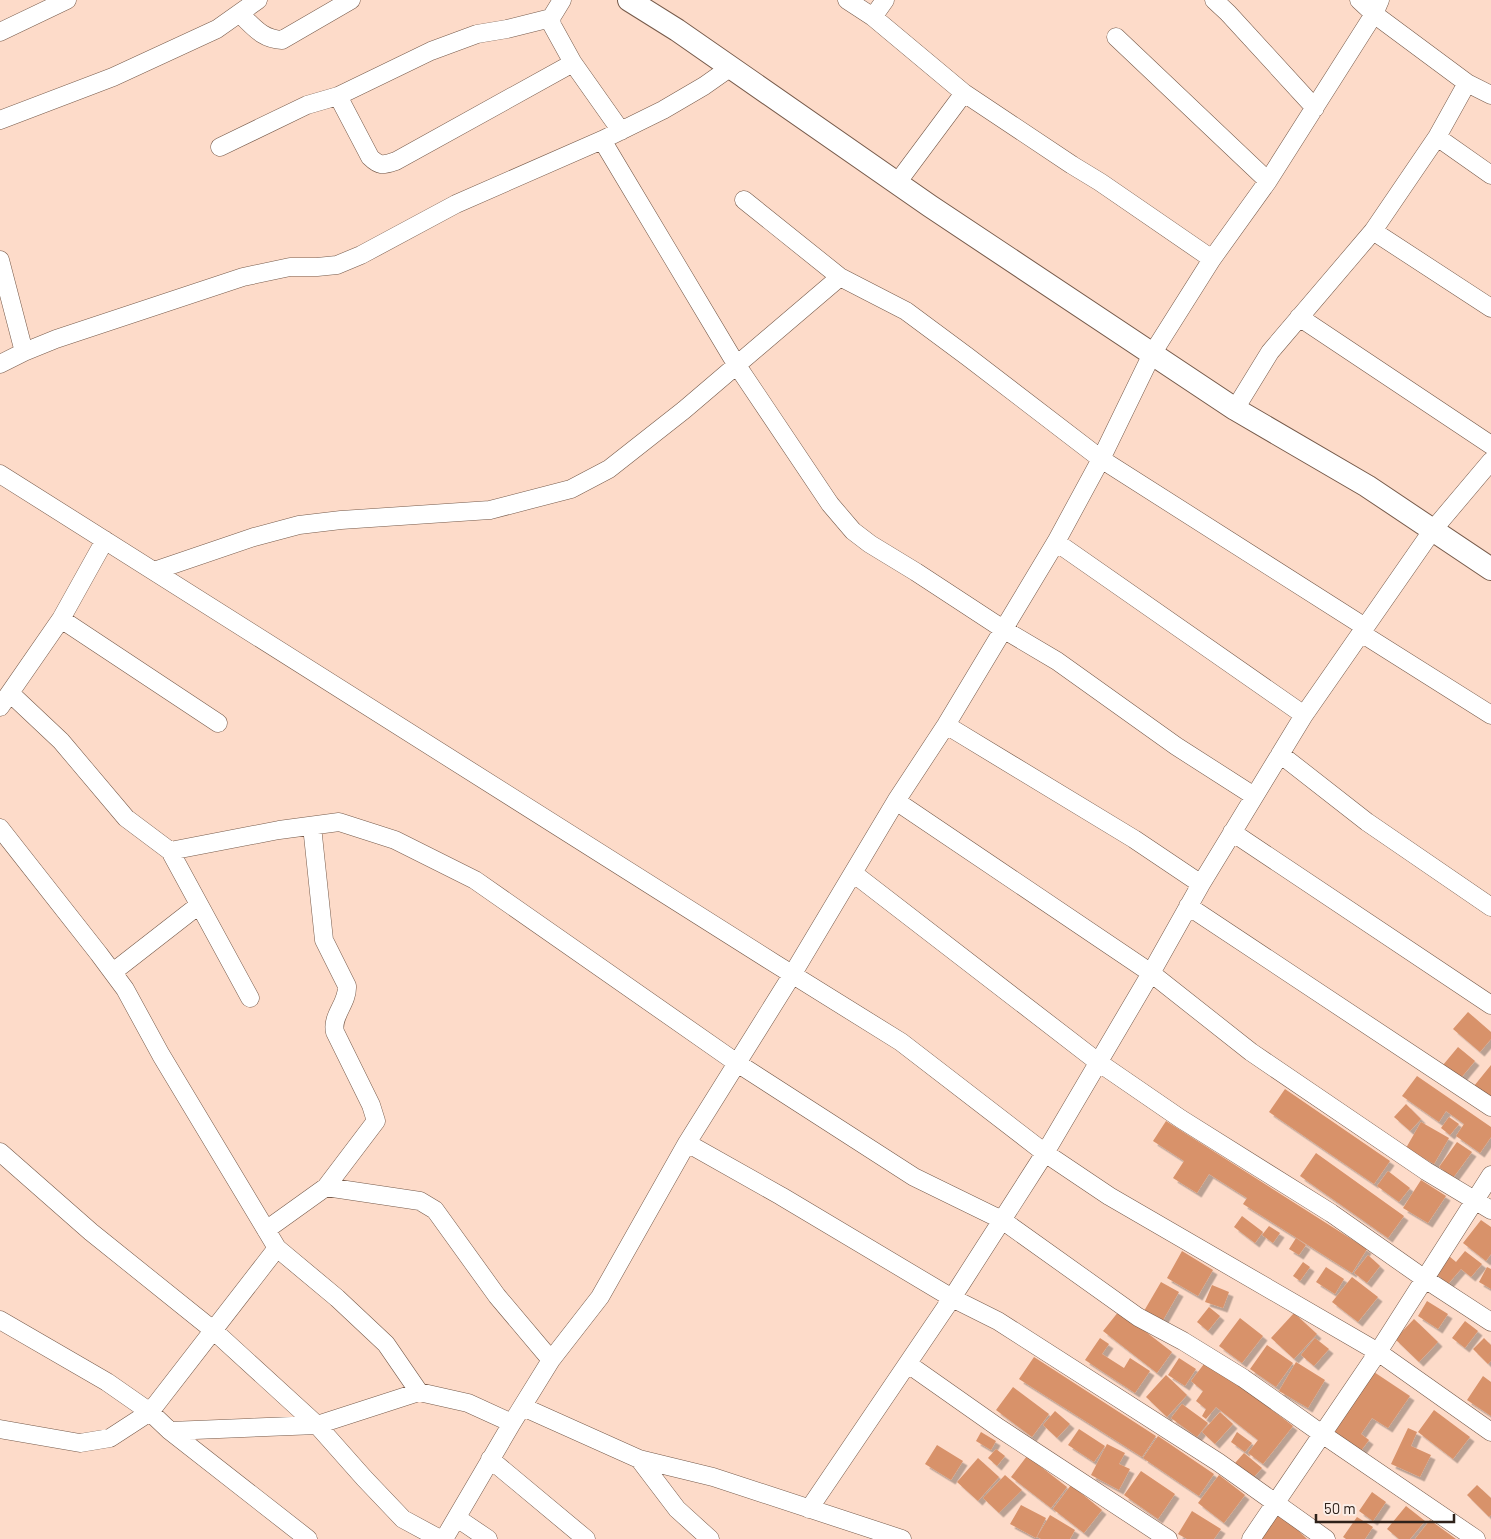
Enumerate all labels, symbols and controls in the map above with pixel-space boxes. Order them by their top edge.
scale bar [1316,1492,1454,1524]
text: 50 m [1324,1499,1356,1517]

